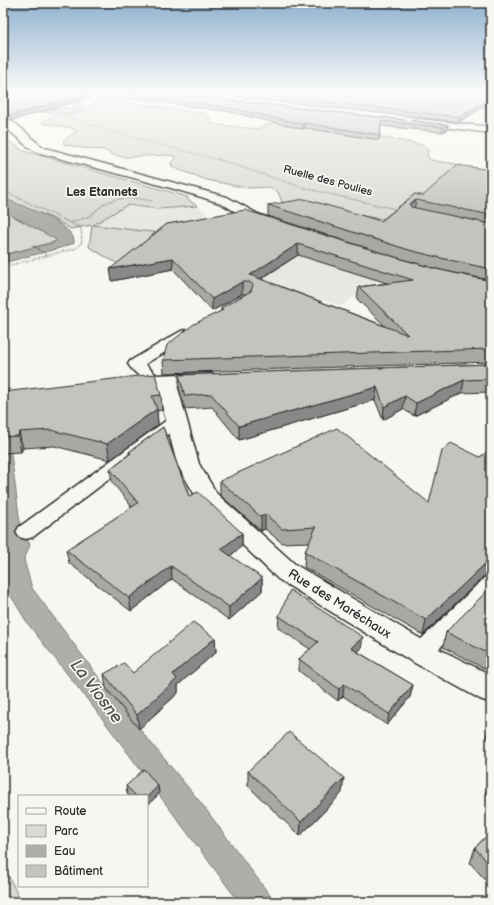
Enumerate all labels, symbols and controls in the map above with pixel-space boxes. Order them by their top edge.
street label: Ruelle des Poulies [282,162,374,199]
district label: Les Etannets [66,185,138,200]
street label: Rue des Maréchaux [285,566,394,642]
water label: La Viosne [66,656,127,727]
legend [18,795,148,887]
text: Route [54,804,86,819]
text: Parc [54,824,78,839]
text: Eau [54,844,75,859]
text: Bâtiment [54,864,103,879]

